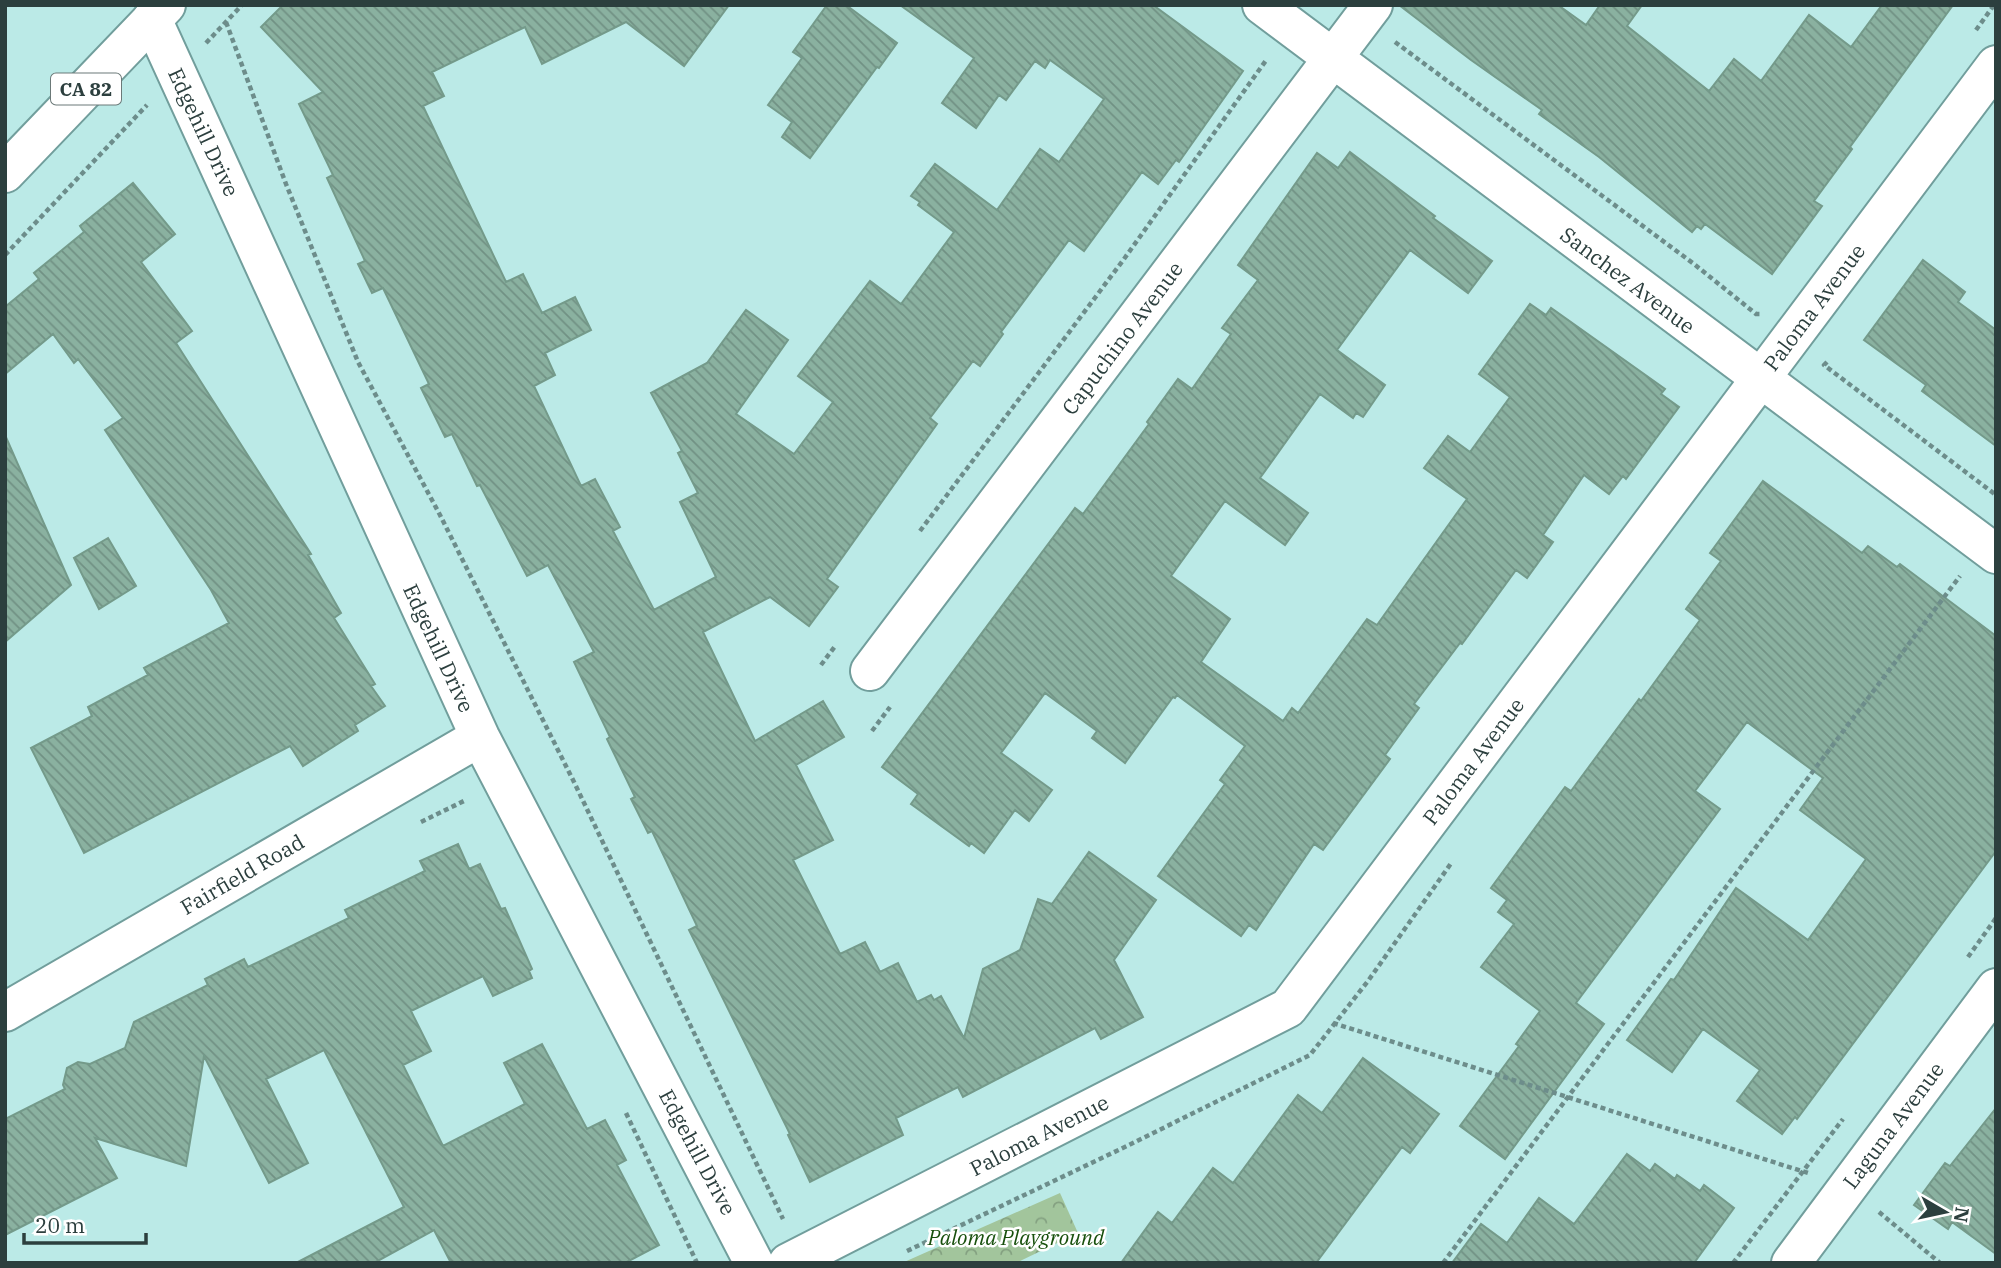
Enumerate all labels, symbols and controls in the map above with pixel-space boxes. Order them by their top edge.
street label: Edgehill Drive [162,63,246,201]
road number: CA 82 [51,74,121,104]
street label: Sanchez Avenue [1555,220,1701,340]
street label: Paloma Avenue [1757,238,1871,376]
street label: Capuchino Avenue [1055,256,1189,420]
street label: Edgehill Drive [397,579,481,717]
street label: Paloma Avenue [1416,692,1530,830]
street label: Fairfield Road [175,827,309,921]
street label: Laguna Avenue [1836,1056,1950,1194]
street label: Edgehill Drive [653,1084,743,1220]
street label: Paloma Avenue [965,1088,1113,1182]
north arrow [1910,1177,1980,1247]
scale bar [24,1202,147,1246]
text: N [1949,1205,1975,1224]
text: 20 m [35,1211,85,1239]
park label: Paloma Playground [927,1223,1105,1251]

